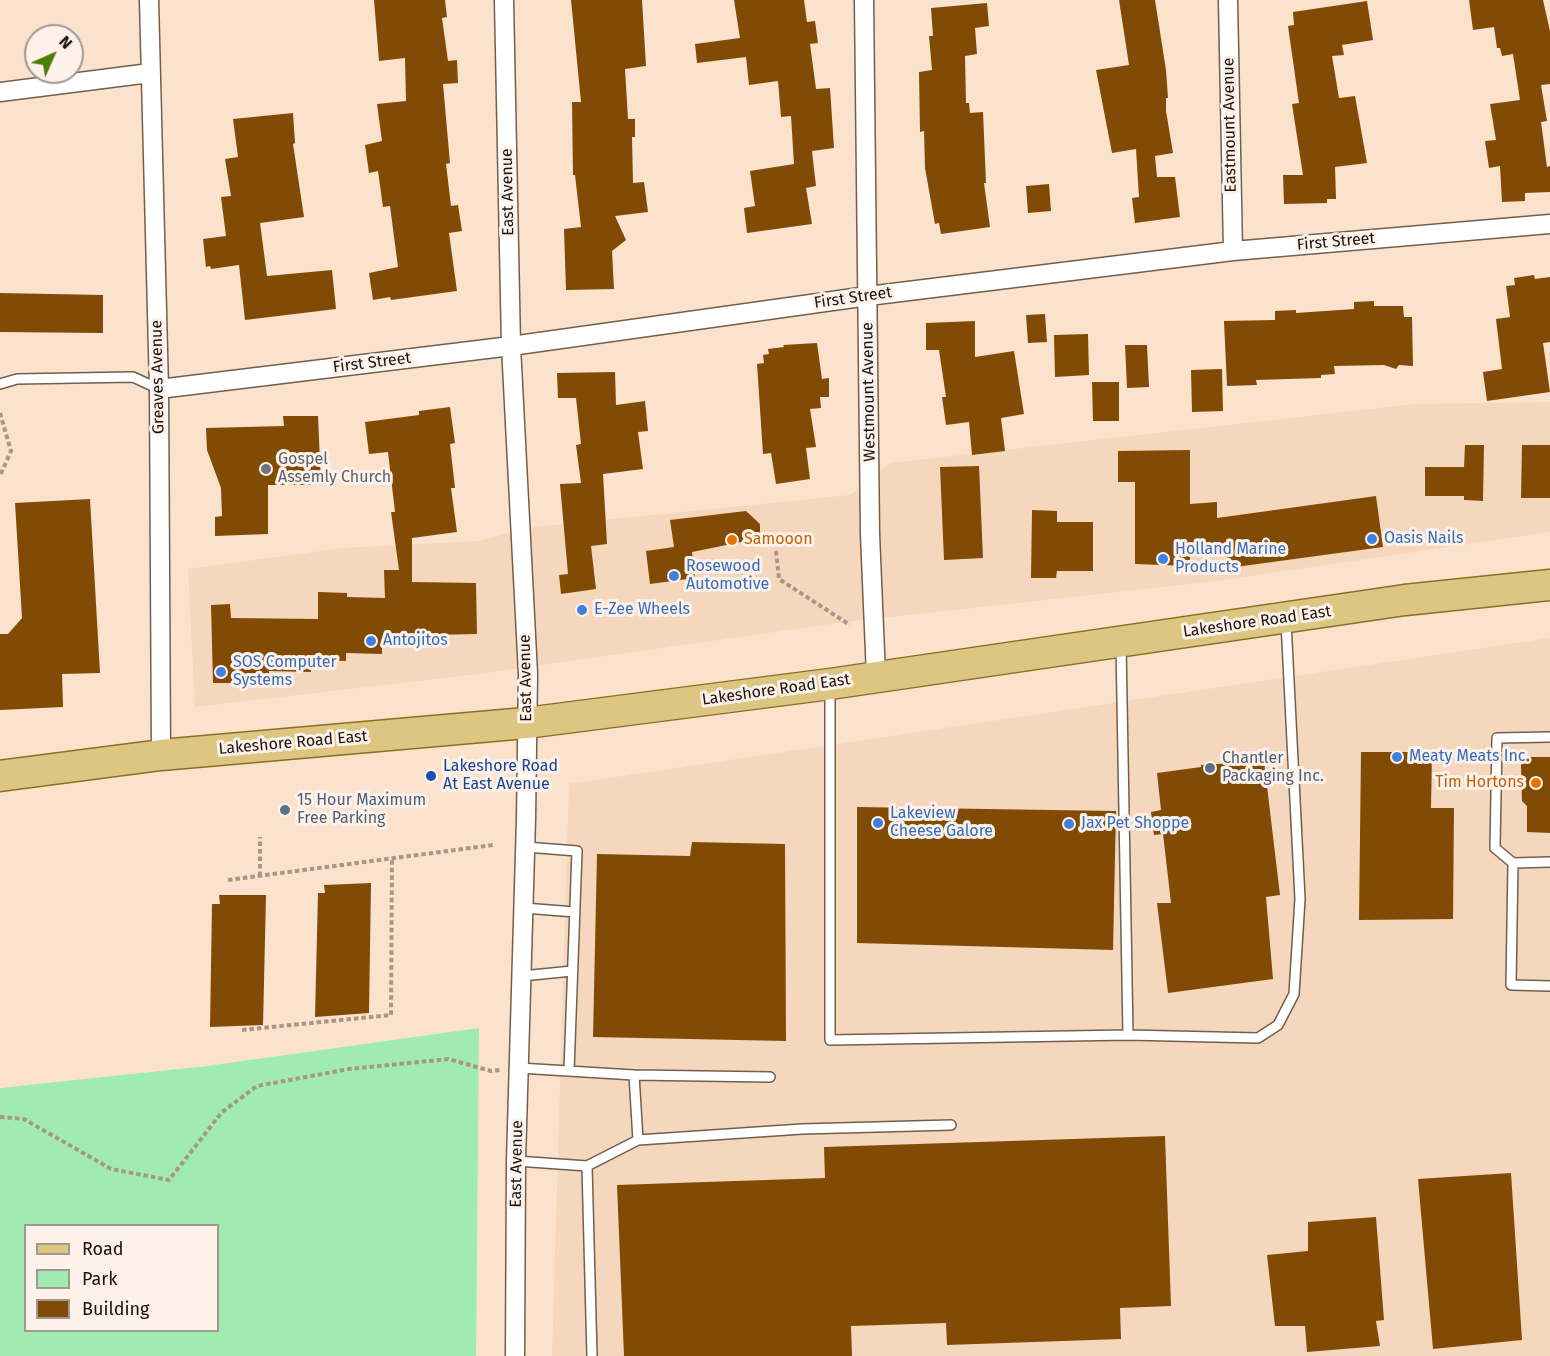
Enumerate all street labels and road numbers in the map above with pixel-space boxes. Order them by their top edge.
street label: Eastmount Avenue [1219,57,1241,193]
street label: East Avenue [498,148,518,236]
street label: First Street [1296,229,1376,255]
street label: First Street [813,283,893,313]
street label: Greaves Avenue [147,320,169,434]
street label: Westmount Avenue [858,322,880,462]
street label: First Street [332,349,412,377]
street label: Lakeshore Road East [1182,602,1332,642]
street label: East Avenue [516,634,536,722]
street label: Lakeshore Road East [701,670,851,710]
street label: Lakeshore Road East [218,727,368,759]
street label: East Avenue [507,1120,527,1208]

